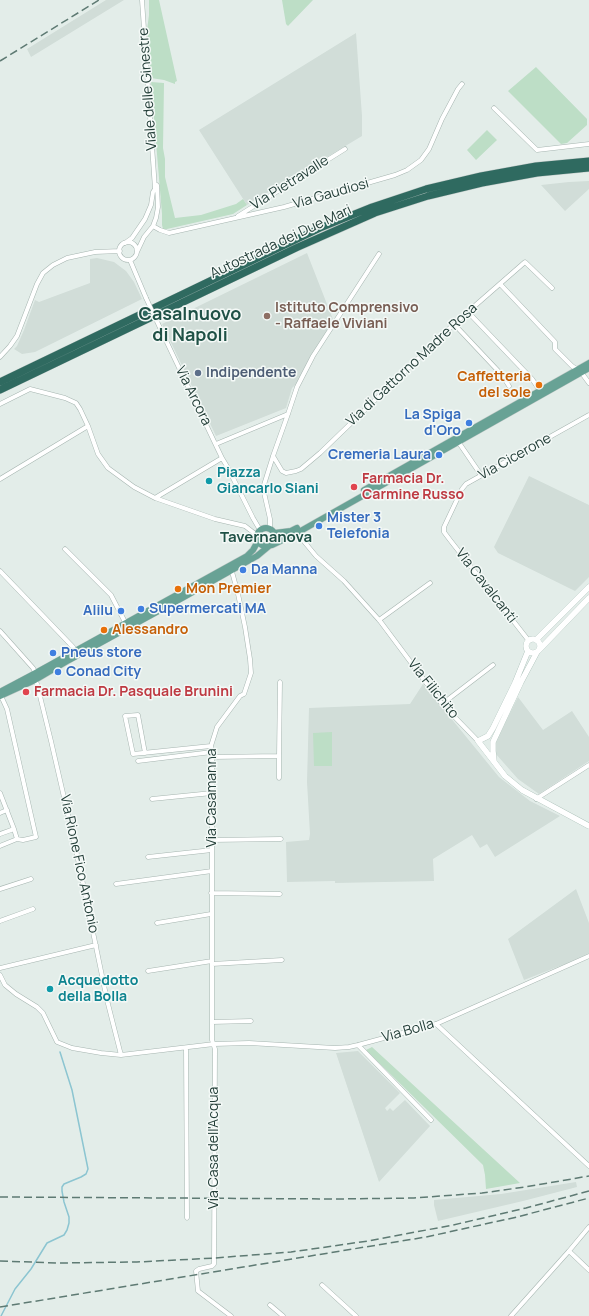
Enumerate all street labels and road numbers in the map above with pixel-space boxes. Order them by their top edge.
street label: Viale delle Ginestre [135,27,161,151]
street label: Via Pietravalle [248,152,332,214]
street label: Via Gaudiosi [291,175,371,213]
street label: Autostrada dei Due Mari [208,202,354,282]
street label: Via di Gattorno Madre Rosa [343,300,481,430]
street label: Via Arcora [171,363,215,429]
street label: Via Cicerone [476,430,554,484]
street label: Via Cavalcanti [452,545,520,627]
street label: Via Filichito [404,656,462,722]
street label: Via Casamanna [204,749,220,847]
street label: Via Rione Fico Antonio [56,793,102,935]
street label: Via Bolla [380,1016,436,1046]
street label: Via Casa dell'Acqua [206,1087,222,1209]

